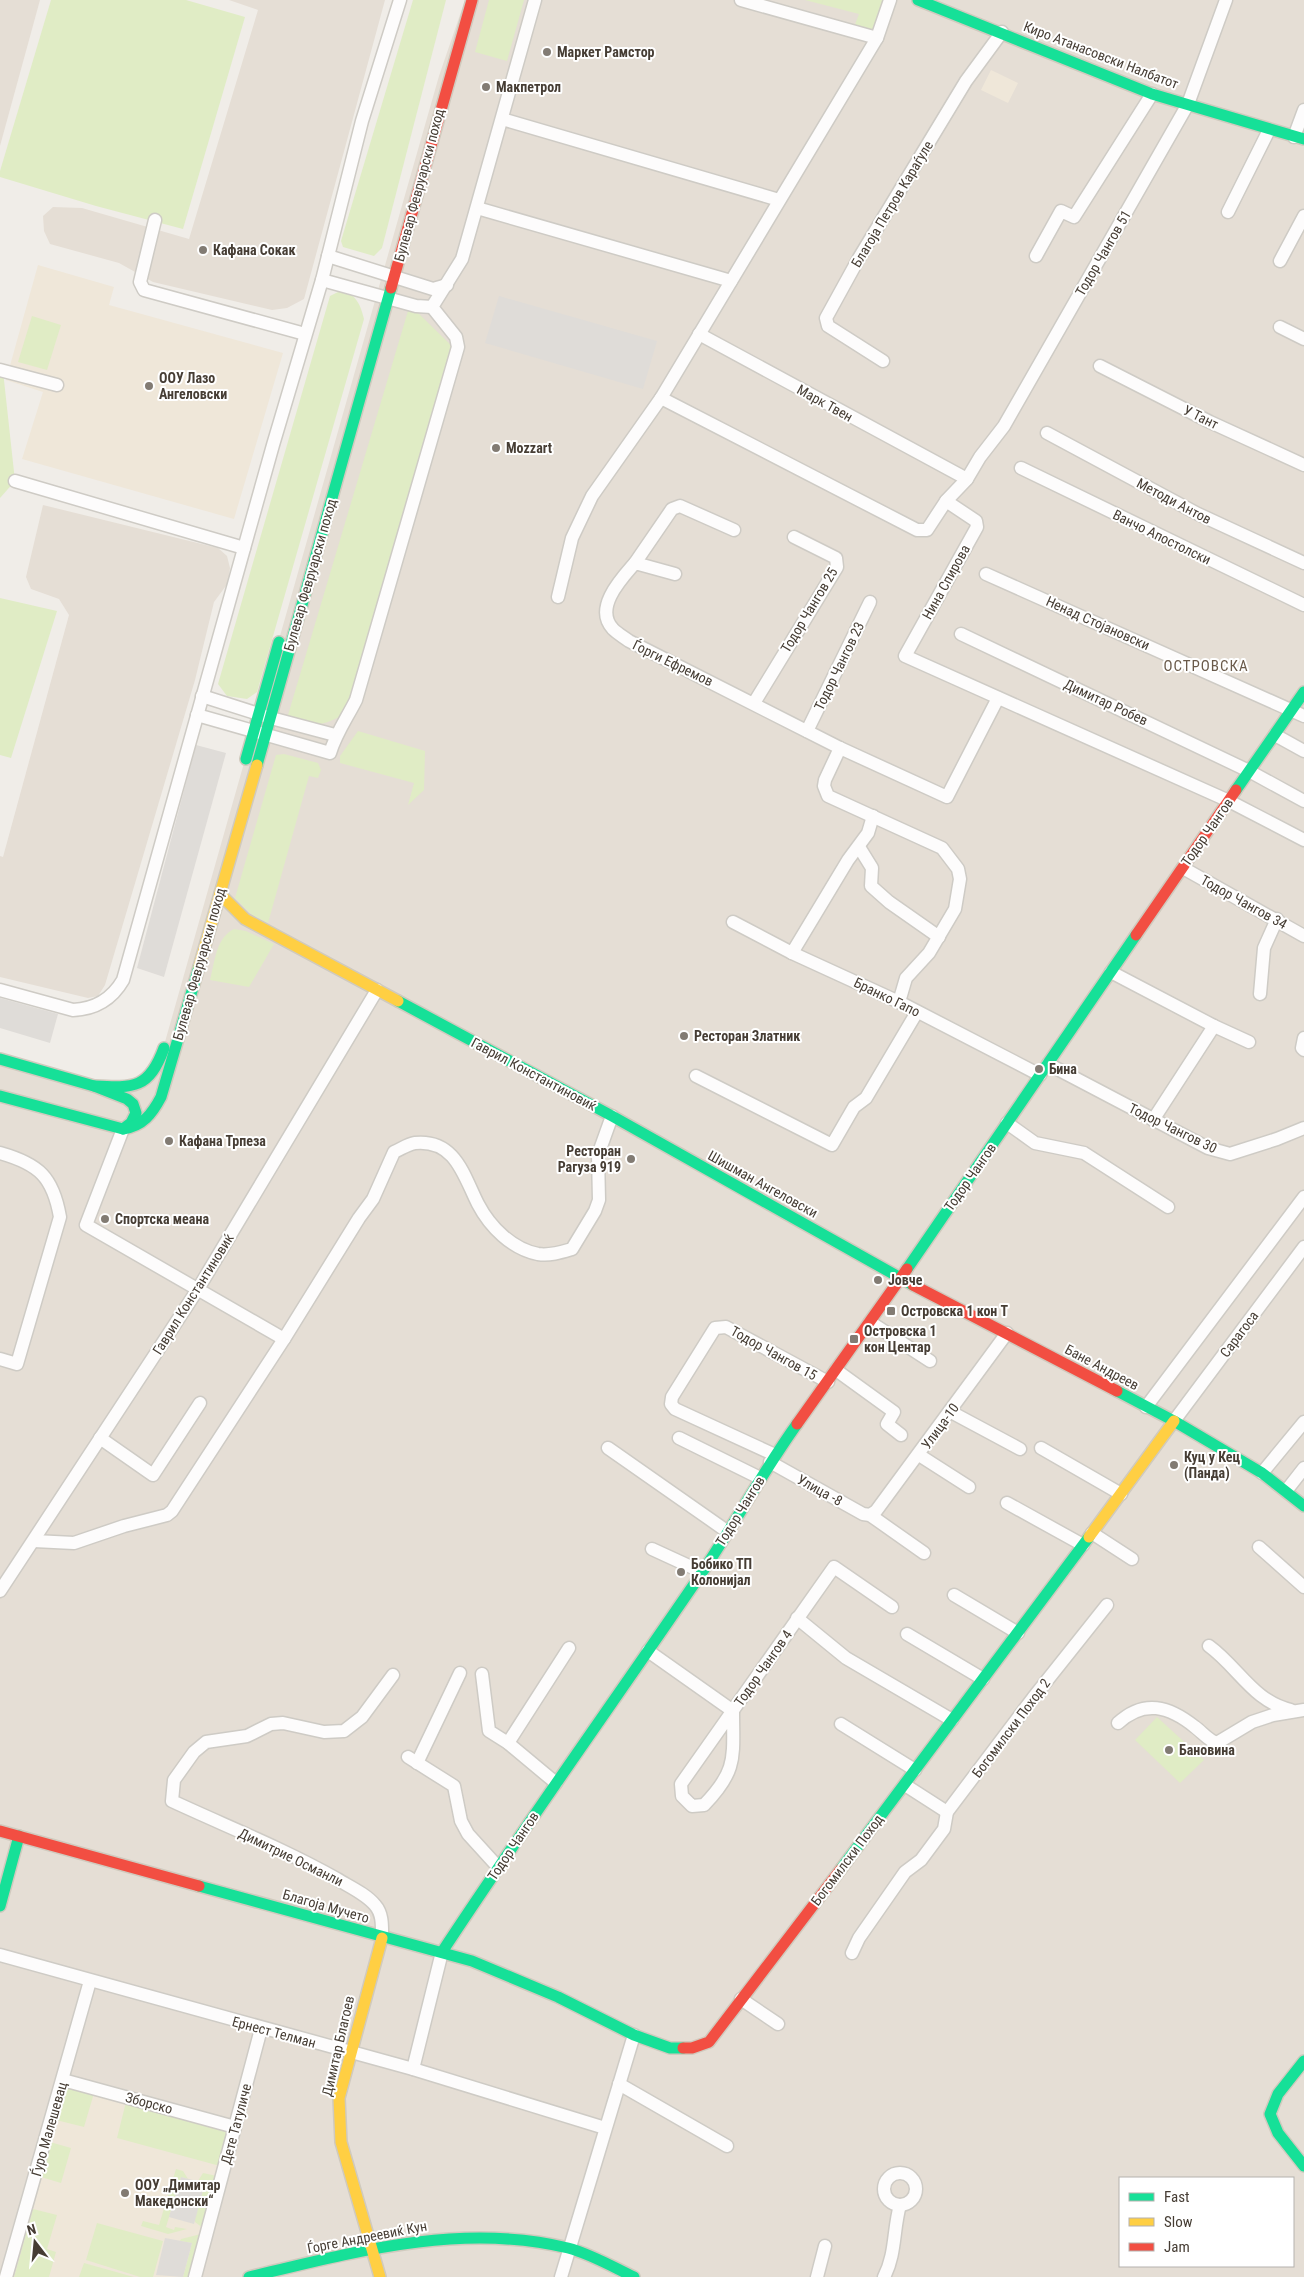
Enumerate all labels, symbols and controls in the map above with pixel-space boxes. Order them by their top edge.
street label: Киро Атанасовски Налбатот [1021,18,1181,92]
place label: Маркет Рамстор [557,44,655,60]
marker: Маркет Рамстор [541,46,553,58]
place label: Макпетрол [496,79,561,95]
marker: Макпетрол [480,81,492,93]
street label: Булевар Февруарски поход [391,106,447,263]
street label: Благоја Петров Караѓуле [848,138,936,270]
street label: Тодор Чангов 51 [1072,207,1134,299]
place label: Кафана Сокак [213,242,295,258]
marker: Кафана Сокак [197,244,209,256]
place label: ООУ Лазо Ангеловски [159,370,227,402]
marker: ООУ Лазо Ангеловски [143,380,155,392]
street label: Марк Твен [794,381,856,425]
street label: У Тант [1181,402,1221,432]
place label: Mozzart [506,440,552,456]
marker: Mozzart [490,442,502,454]
street label: Методи Антов [1134,475,1214,527]
street label: Булевар Февруарски поход [281,497,340,653]
street label: Ванчо Апостолски [1110,506,1214,568]
street label: Нина Спирова [919,542,973,622]
street label: Тодор Чангов 25 [777,565,841,655]
street label: Ненад Стојановски [1044,593,1152,653]
street label: Тодор Чангов 23 [811,619,867,713]
street label: Ѓорги Ефремов [630,636,716,689]
district label: ОСТРОВСКА [1163,657,1249,675]
street label: Димитар Робев [1062,676,1150,728]
street label: Тодор Чангов [1178,795,1236,869]
street label: Тодор Чангов 34 [1198,872,1290,932]
street label: Булевар Февруарски поход [170,886,229,1042]
street label: Бранко Гапо [851,974,923,1020]
place label: Ресторан Златник [694,1028,800,1044]
marker: Ресторан Златник [678,1030,690,1042]
street label: Гаврил Константиновиќ [469,1034,600,1114]
place label: Бина [1049,1061,1077,1077]
marker: Бина [1033,1063,1045,1075]
street label: Тодор Чангов 30 [1126,1100,1220,1156]
place label: Кафана Трпеза [179,1133,266,1149]
marker: Кафана Трпеза [163,1135,175,1147]
street label: Тодор Чангов [941,1140,999,1214]
place label: Ресторан Рагуза 919 [558,1143,621,1175]
street label: Шишман Ангеловски [705,1147,821,1221]
marker: Ресторан Рагуза 919 [625,1153,637,1165]
place label: Спортска меана [115,1211,209,1227]
marker: Спортска меана [99,1213,111,1225]
street label: Гаврил Константиновиќ [149,1230,237,1357]
place label: Јовче [888,1272,923,1288]
marker: Јовче [872,1274,884,1286]
place label: Островска 1 кон T [901,1303,1009,1319]
marker: Островска 1 кон T [885,1305,897,1317]
street label: Сарагоса [1217,1308,1261,1360]
street label: Тодор Чангов 15 [728,1323,820,1383]
place label: Островска 1 кон Центар [864,1323,937,1355]
marker: Островска 1 кон Центар [848,1333,860,1345]
street label: Бане Андреев [1062,1341,1142,1393]
street label: Улица-10 [918,1400,962,1452]
place label: Куц у Кец (Панда) [1184,1449,1241,1482]
marker: Куц у Кец (Панда) [1168,1459,1180,1471]
street label: Улица -8 [795,1471,845,1509]
street label: Тодор Чангов [712,1473,768,1549]
place label: Бобико ТП Колонијал [691,1556,752,1588]
marker: Бобико ТП Колонијал [675,1566,687,1578]
street label: Тодор Чангов 4 [731,1627,795,1709]
street label: Богомилски Поход 2 [969,1675,1053,1781]
place label: Бановина [1179,1742,1235,1758]
marker: Бановина [1163,1744,1175,1756]
street label: Тодор Чангов [484,1809,542,1883]
street label: Богомилски Поход [808,1811,887,1908]
street label: Димитрие Османли [236,1825,346,1889]
street label: Благоја Мучето [281,1886,371,1926]
street label: Димитар Благоев [319,1994,357,2098]
street label: Ернест Телман [230,2013,318,2051]
street label: Ѓуро Малешевац [27,2080,70,2178]
street label: Дете Татуличе [218,2081,255,2166]
street label: Зборско [124,2089,174,2117]
place label: ООУ „Димитар Македонски“ [135,2177,221,2209]
legend [1119,2177,1294,2267]
marker: ООУ „Димитар Македонски“ [119,2187,131,2199]
text: Fast [1164,2188,1189,2206]
text: Slow [1164,2213,1193,2231]
north arrow [10,2217,60,2267]
street label: Ѓорге Андреевиќ Кун [306,2217,428,2256]
text: N [25,2221,38,2238]
text: Jam [1164,2238,1190,2256]

